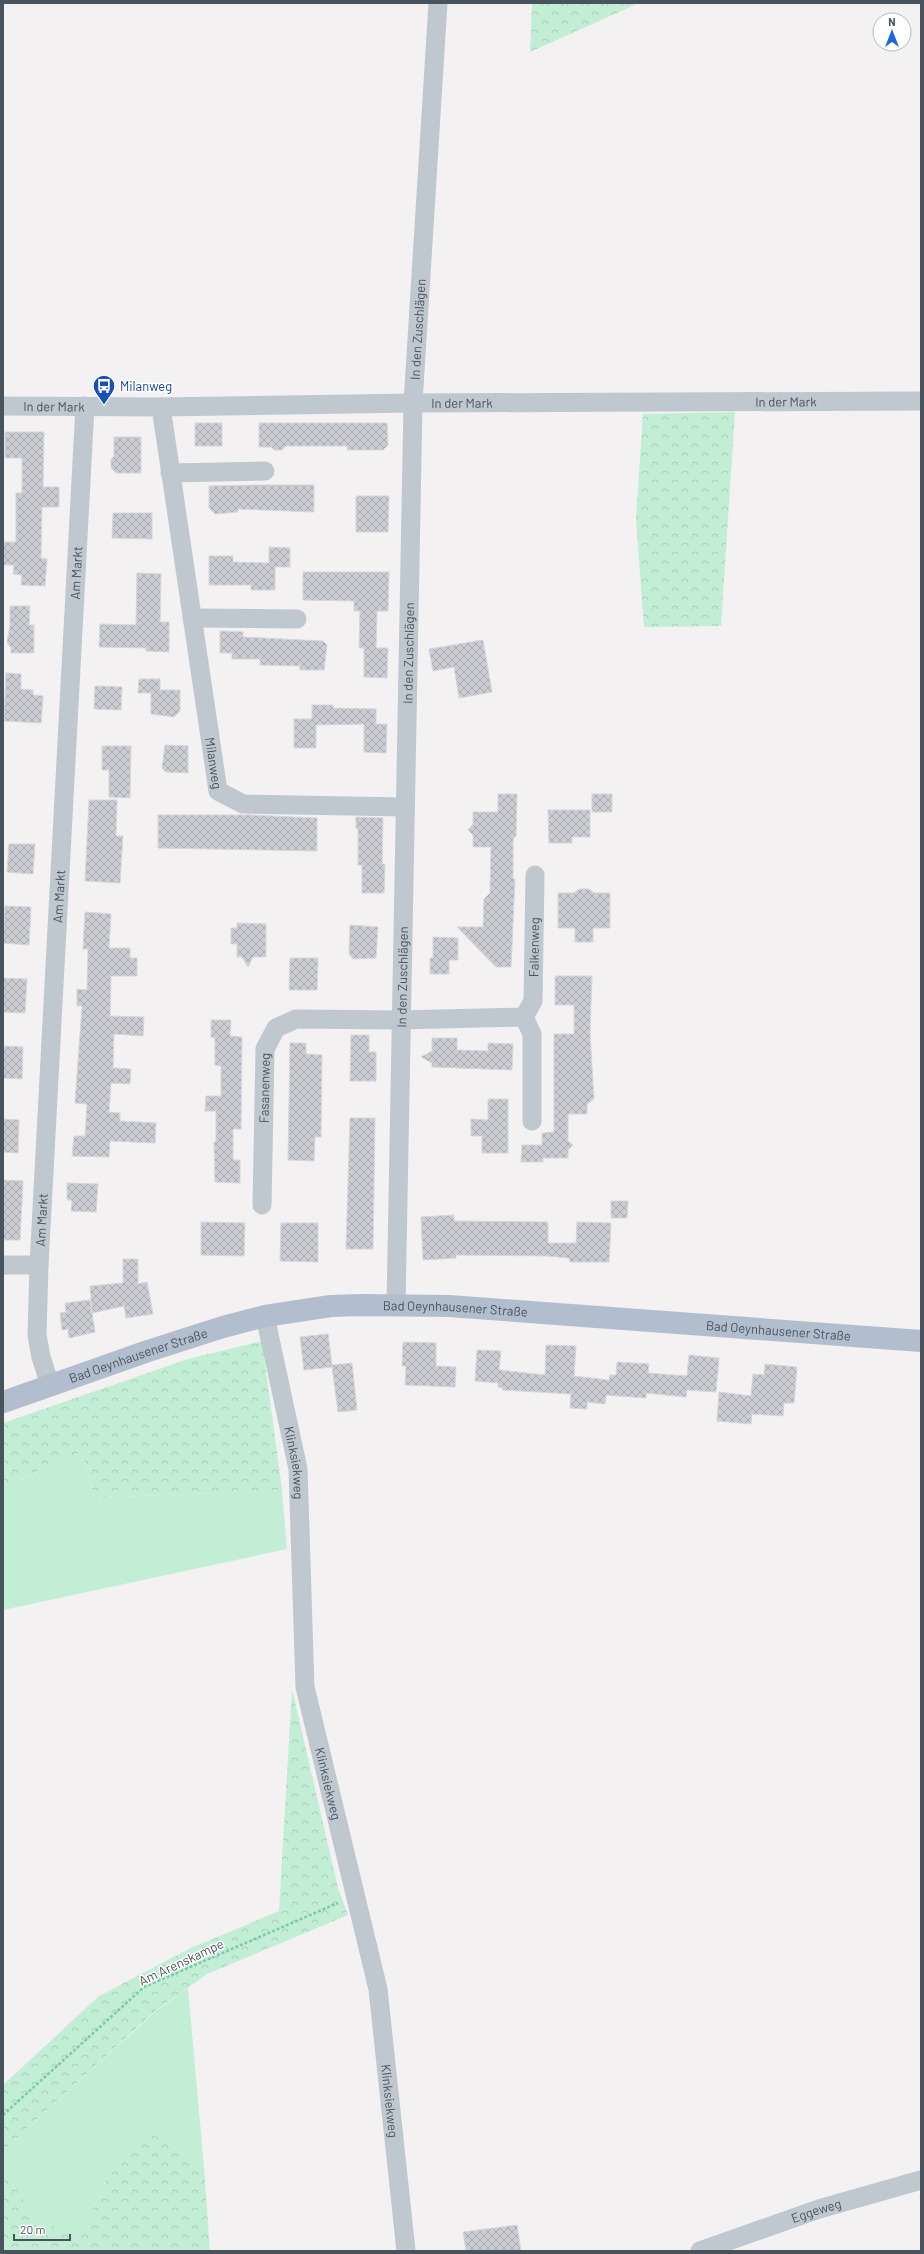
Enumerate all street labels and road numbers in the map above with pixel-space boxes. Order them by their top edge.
street label: In den Zuschlägen [406,278,429,380]
street label: In der Mark [755,393,817,410]
street label: In der Mark [431,395,493,411]
street label: In der Mark [23,398,85,415]
street label: Am Markt [67,546,85,600]
street label: In den Zuschlägen [399,602,417,704]
street label: Milanweg [202,736,226,790]
street label: Am Markt [49,869,68,923]
street label: Falkenweg [525,917,542,977]
street label: In den Zuschlägen [393,926,411,1028]
street label: Fasanenweg [256,1053,273,1123]
street label: Am Markt [32,1193,51,1247]
street label: Bad Oeynhausener Straße [383,1297,528,1320]
street label: Bad Oeynhausener Straße [705,1317,852,1344]
street label: Bad Oeynhausener Straße [67,1324,209,1386]
street label: Klinksiekweg [281,1425,307,1500]
street label: Klinksiekweg [312,1746,345,1821]
street label: Am Arenskampe [136,1935,226,1989]
street label: Klinksiekweg [378,2063,402,2139]
street label: Eggeweg [789,2195,843,2226]

